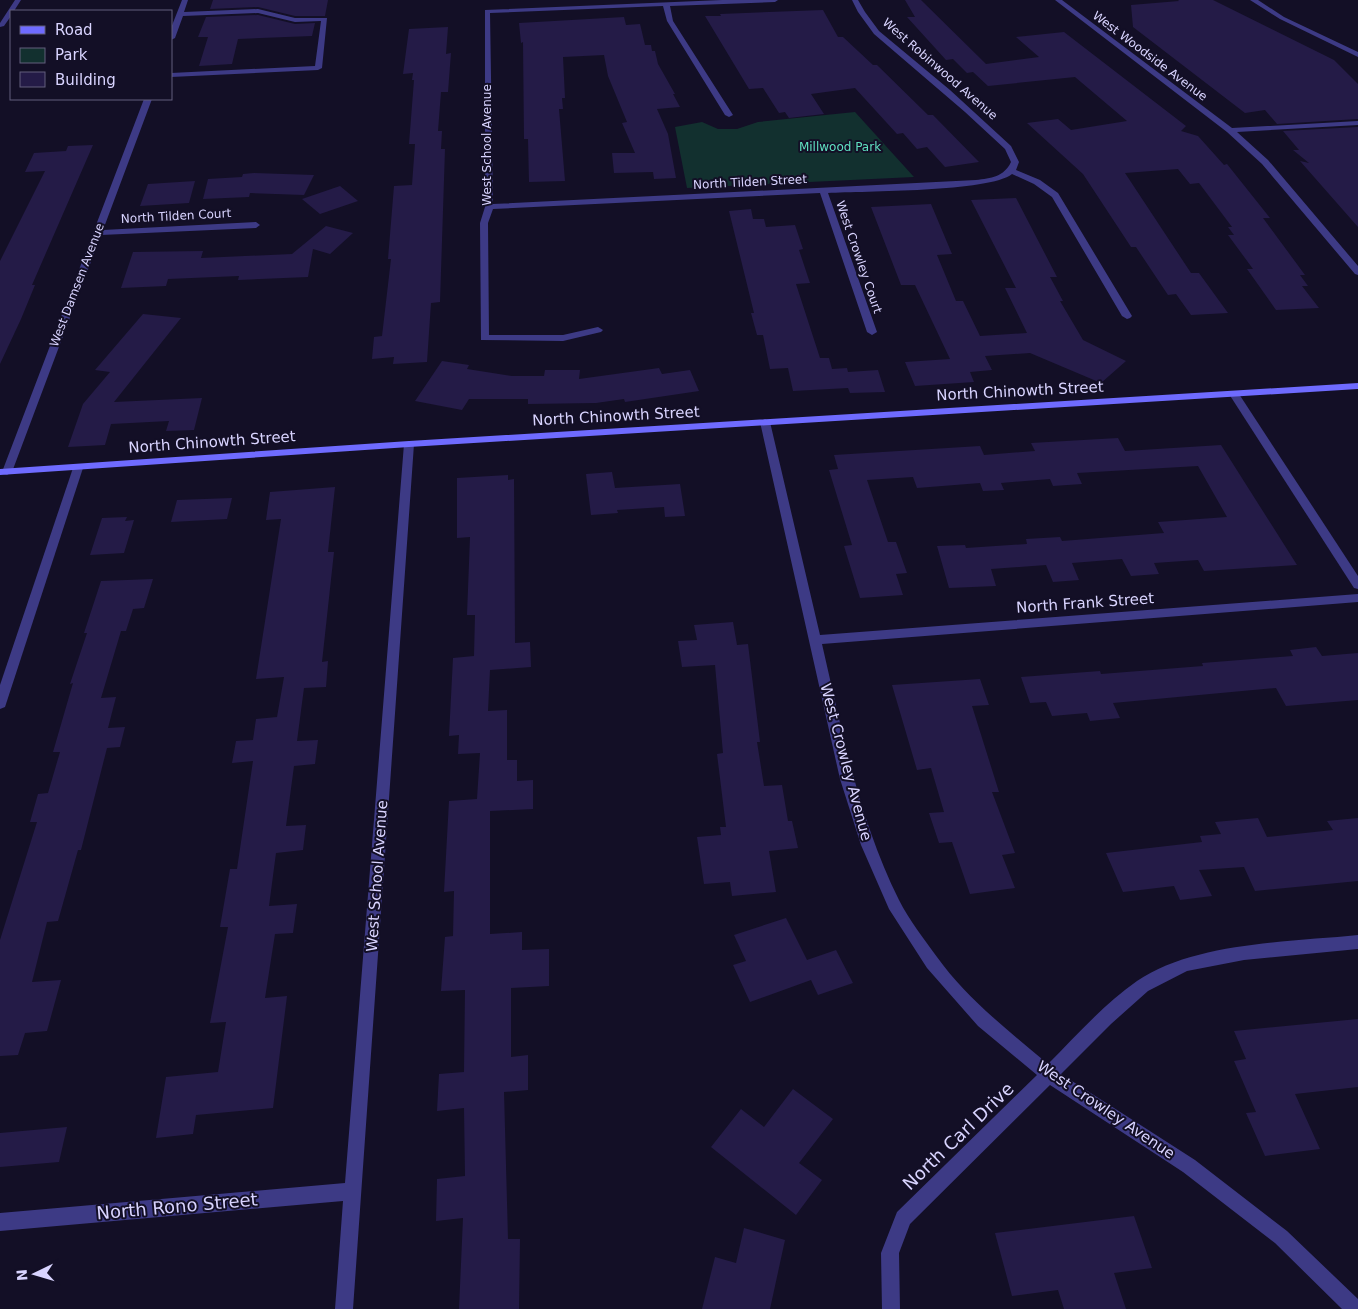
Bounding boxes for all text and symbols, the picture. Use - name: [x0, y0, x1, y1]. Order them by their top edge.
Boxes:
- street label: West Woodside Avenue: [1090, 8, 1210, 104]
- legend: [10, 10, 172, 100]
- street label: West Robinwood Avenue: [880, 15, 1000, 123]
- text: Road: [55, 21, 93, 39]
- text: Park: [55, 46, 88, 64]
- text: Building: [55, 71, 116, 89]
- street label: West School Avenue: [480, 84, 494, 206]
- park label: Millwood Park: [799, 140, 881, 154]
- street label: North Tilden Street: [693, 172, 808, 192]
- street label: West Crowley Court: [833, 199, 885, 315]
- street label: North Tilden Court: [121, 206, 232, 226]
- street label: West Damsen Avenue: [47, 221, 107, 349]
- street label: North Chinowth Street: [936, 378, 1104, 404]
- street label: North Chinowth Street: [532, 403, 700, 429]
- street label: North Chinowth Street: [128, 427, 296, 457]
- street label: North Frank Street: [1015, 589, 1155, 617]
- street label: West Crowley Avenue: [816, 681, 876, 843]
- street label: West School Avenue: [363, 800, 391, 952]
- street label: West Crowley Avenue: [1034, 1057, 1178, 1163]
- street label: North Carl Drive: [898, 1078, 1018, 1194]
- street label: North Rono Street: [96, 1188, 258, 1224]
- north arrow: [10, 1249, 60, 1299]
- text: N: [14, 1269, 31, 1282]

